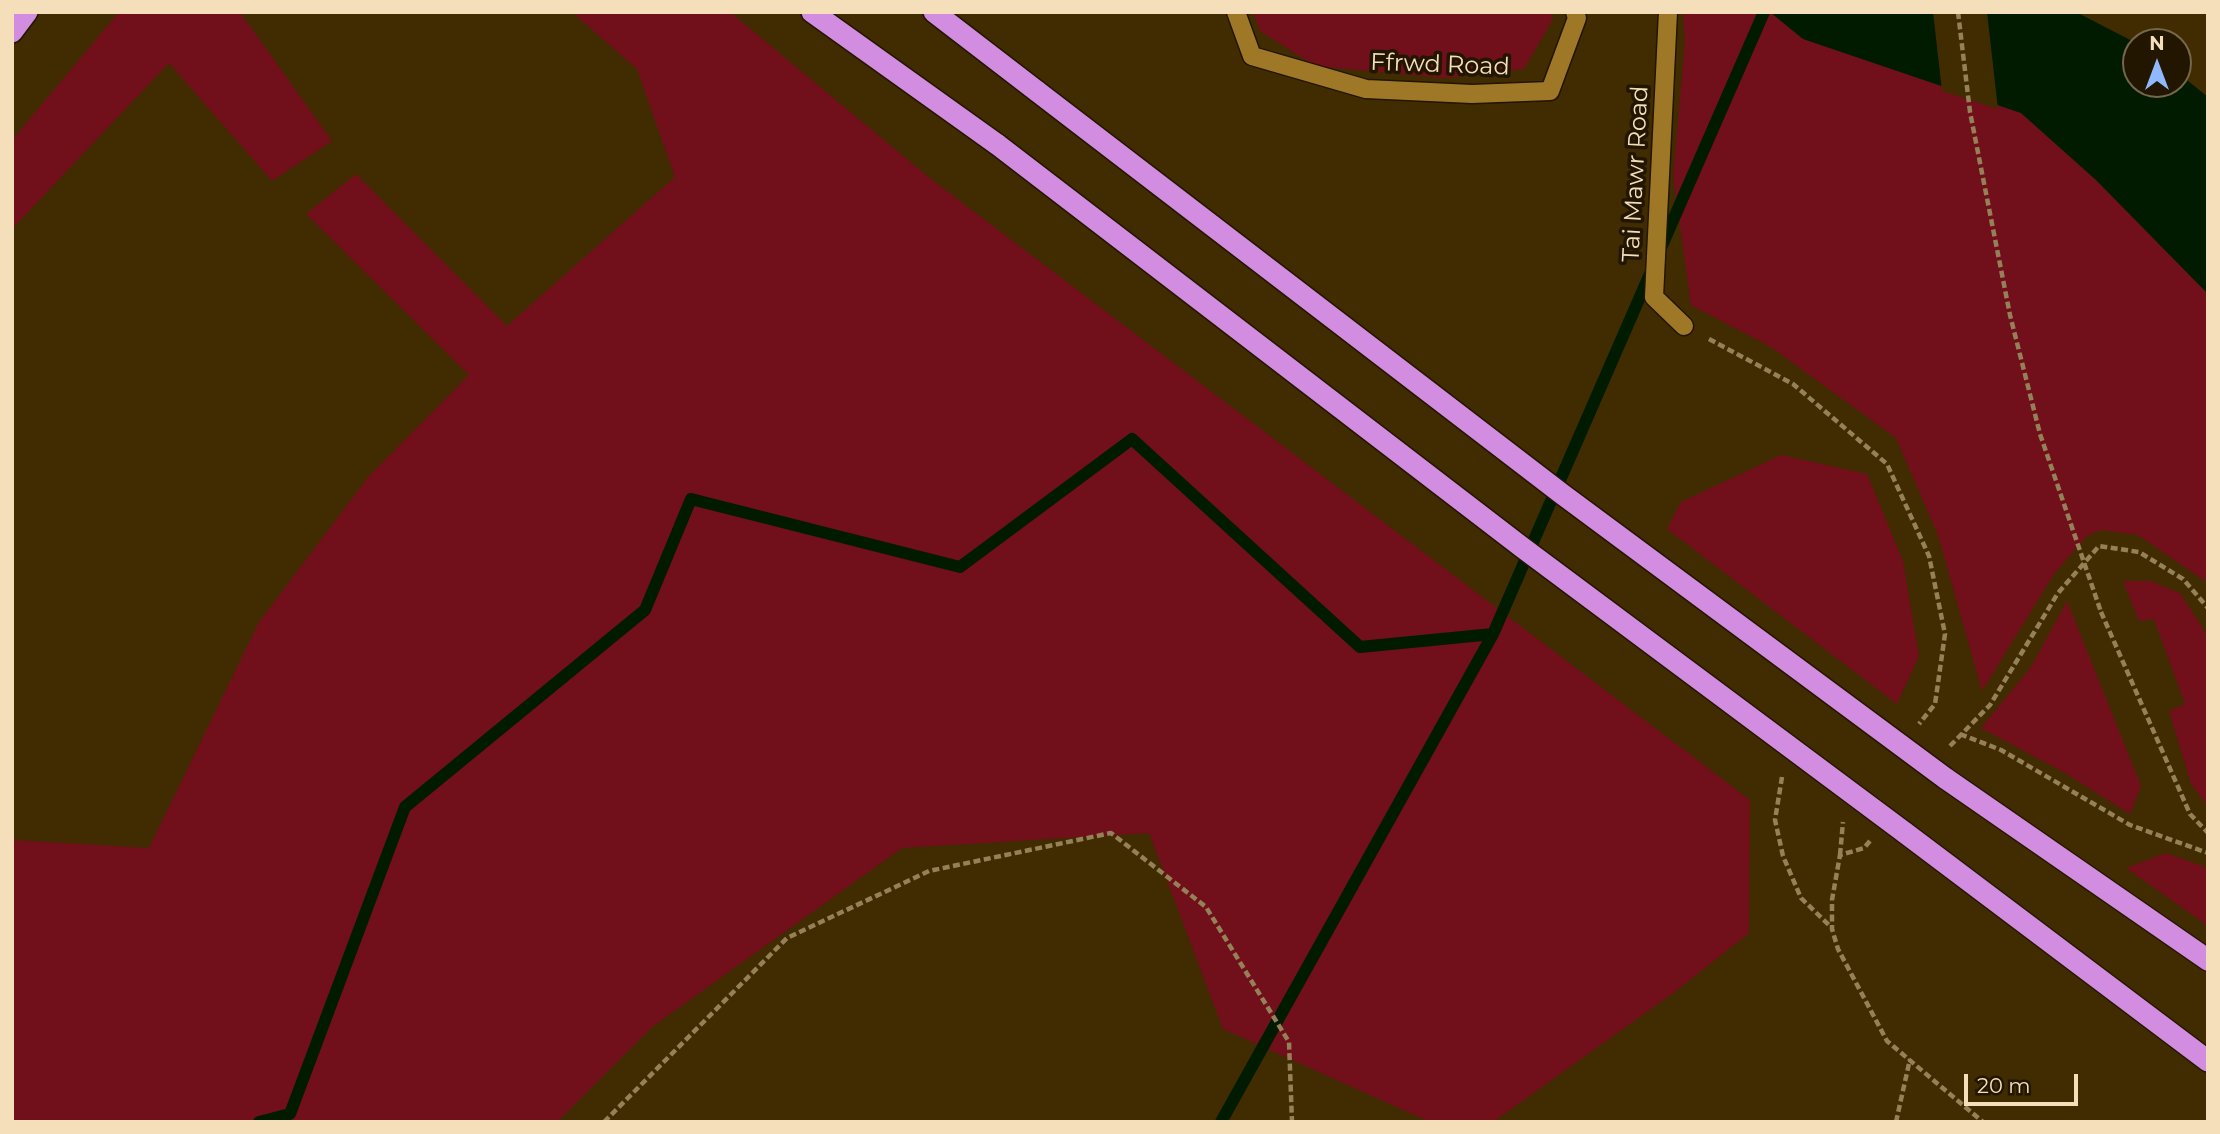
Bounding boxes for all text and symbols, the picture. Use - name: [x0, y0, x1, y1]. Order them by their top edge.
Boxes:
- north arrow: [2122, 28, 2192, 98]
- text: N: [2149, 32, 2165, 55]
- street label: Ffrwd Road: [1370, 48, 1510, 82]
- street label: Tai Mawr Road: [1617, 85, 1655, 263]
- scale bar: [1968, 1060, 2082, 1104]
- text: 20 m: [1977, 1073, 2031, 1098]

